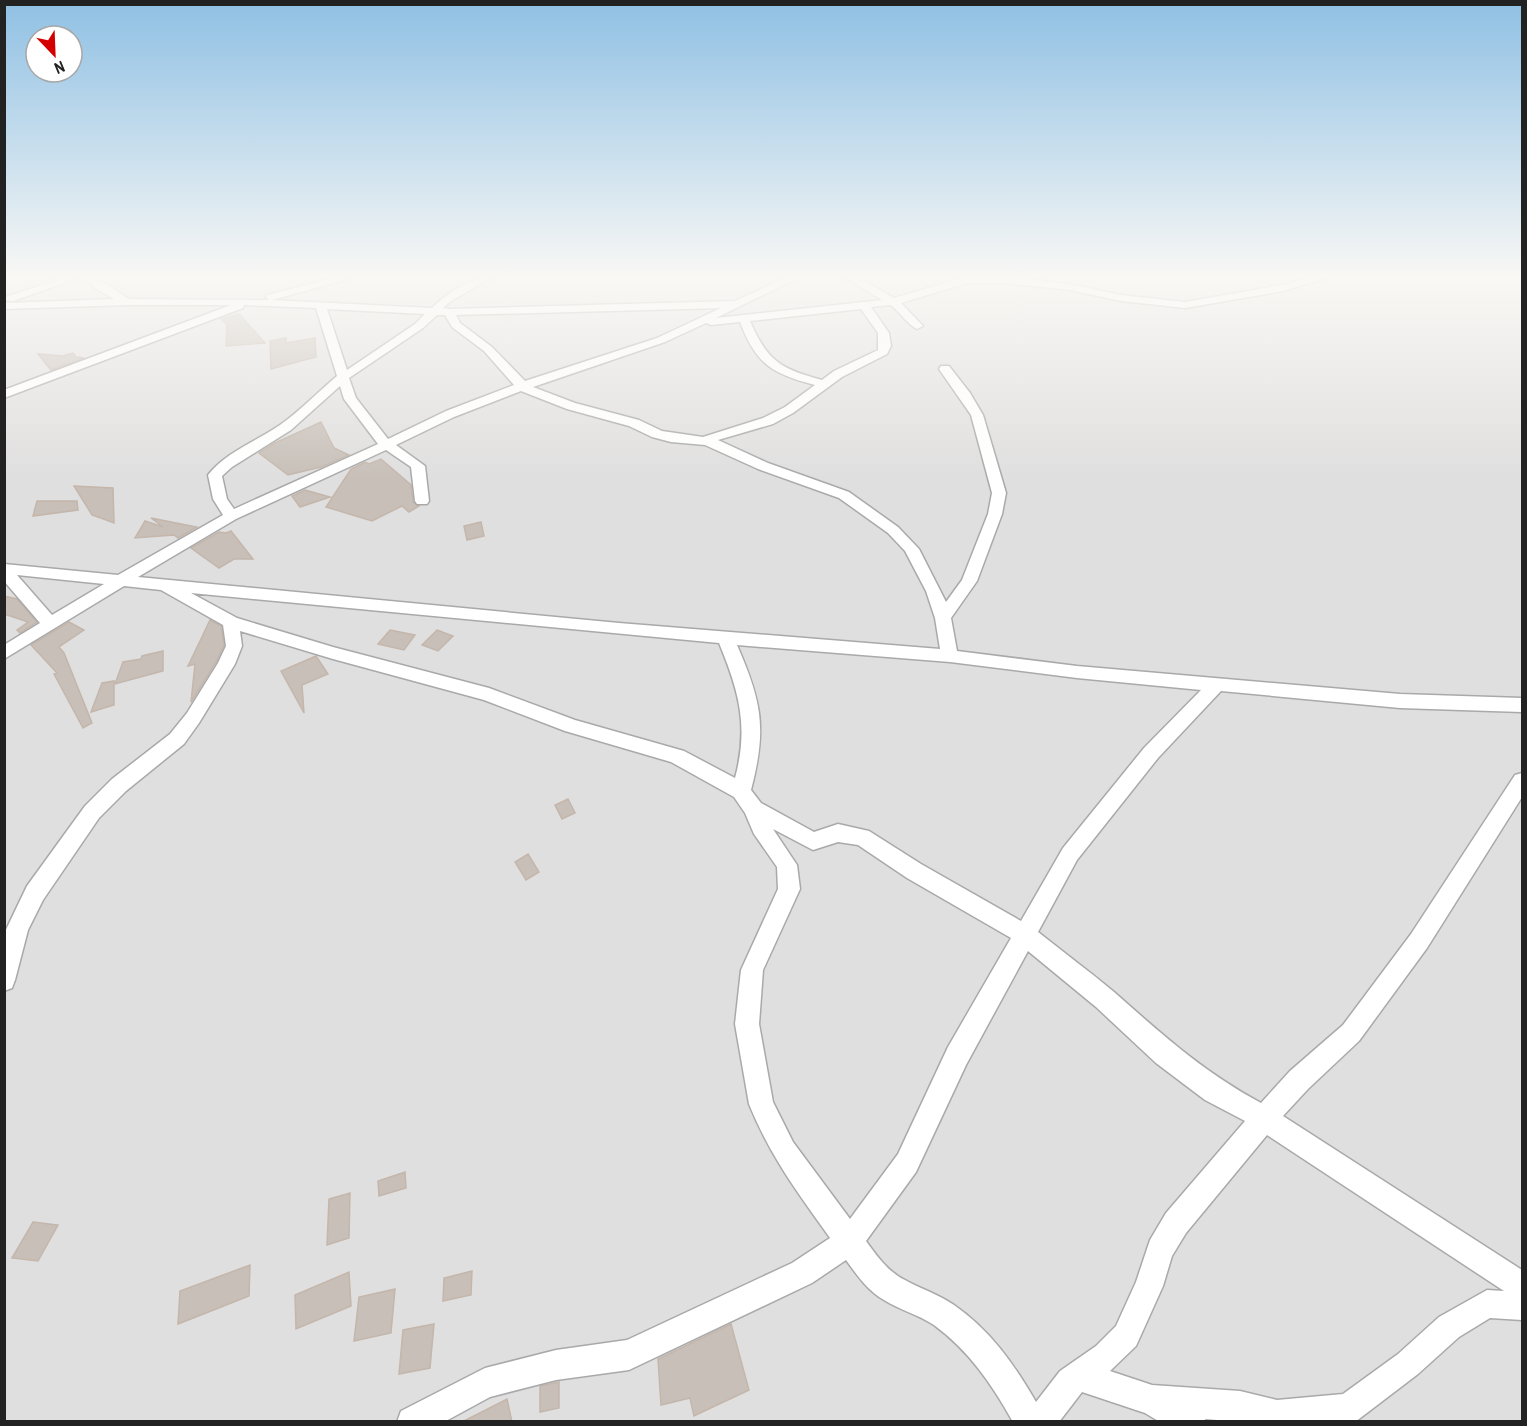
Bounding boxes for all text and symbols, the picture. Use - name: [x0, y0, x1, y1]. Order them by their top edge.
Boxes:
- north arrow: [24, 24, 84, 84]
- text: N: [51, 56, 69, 80]

